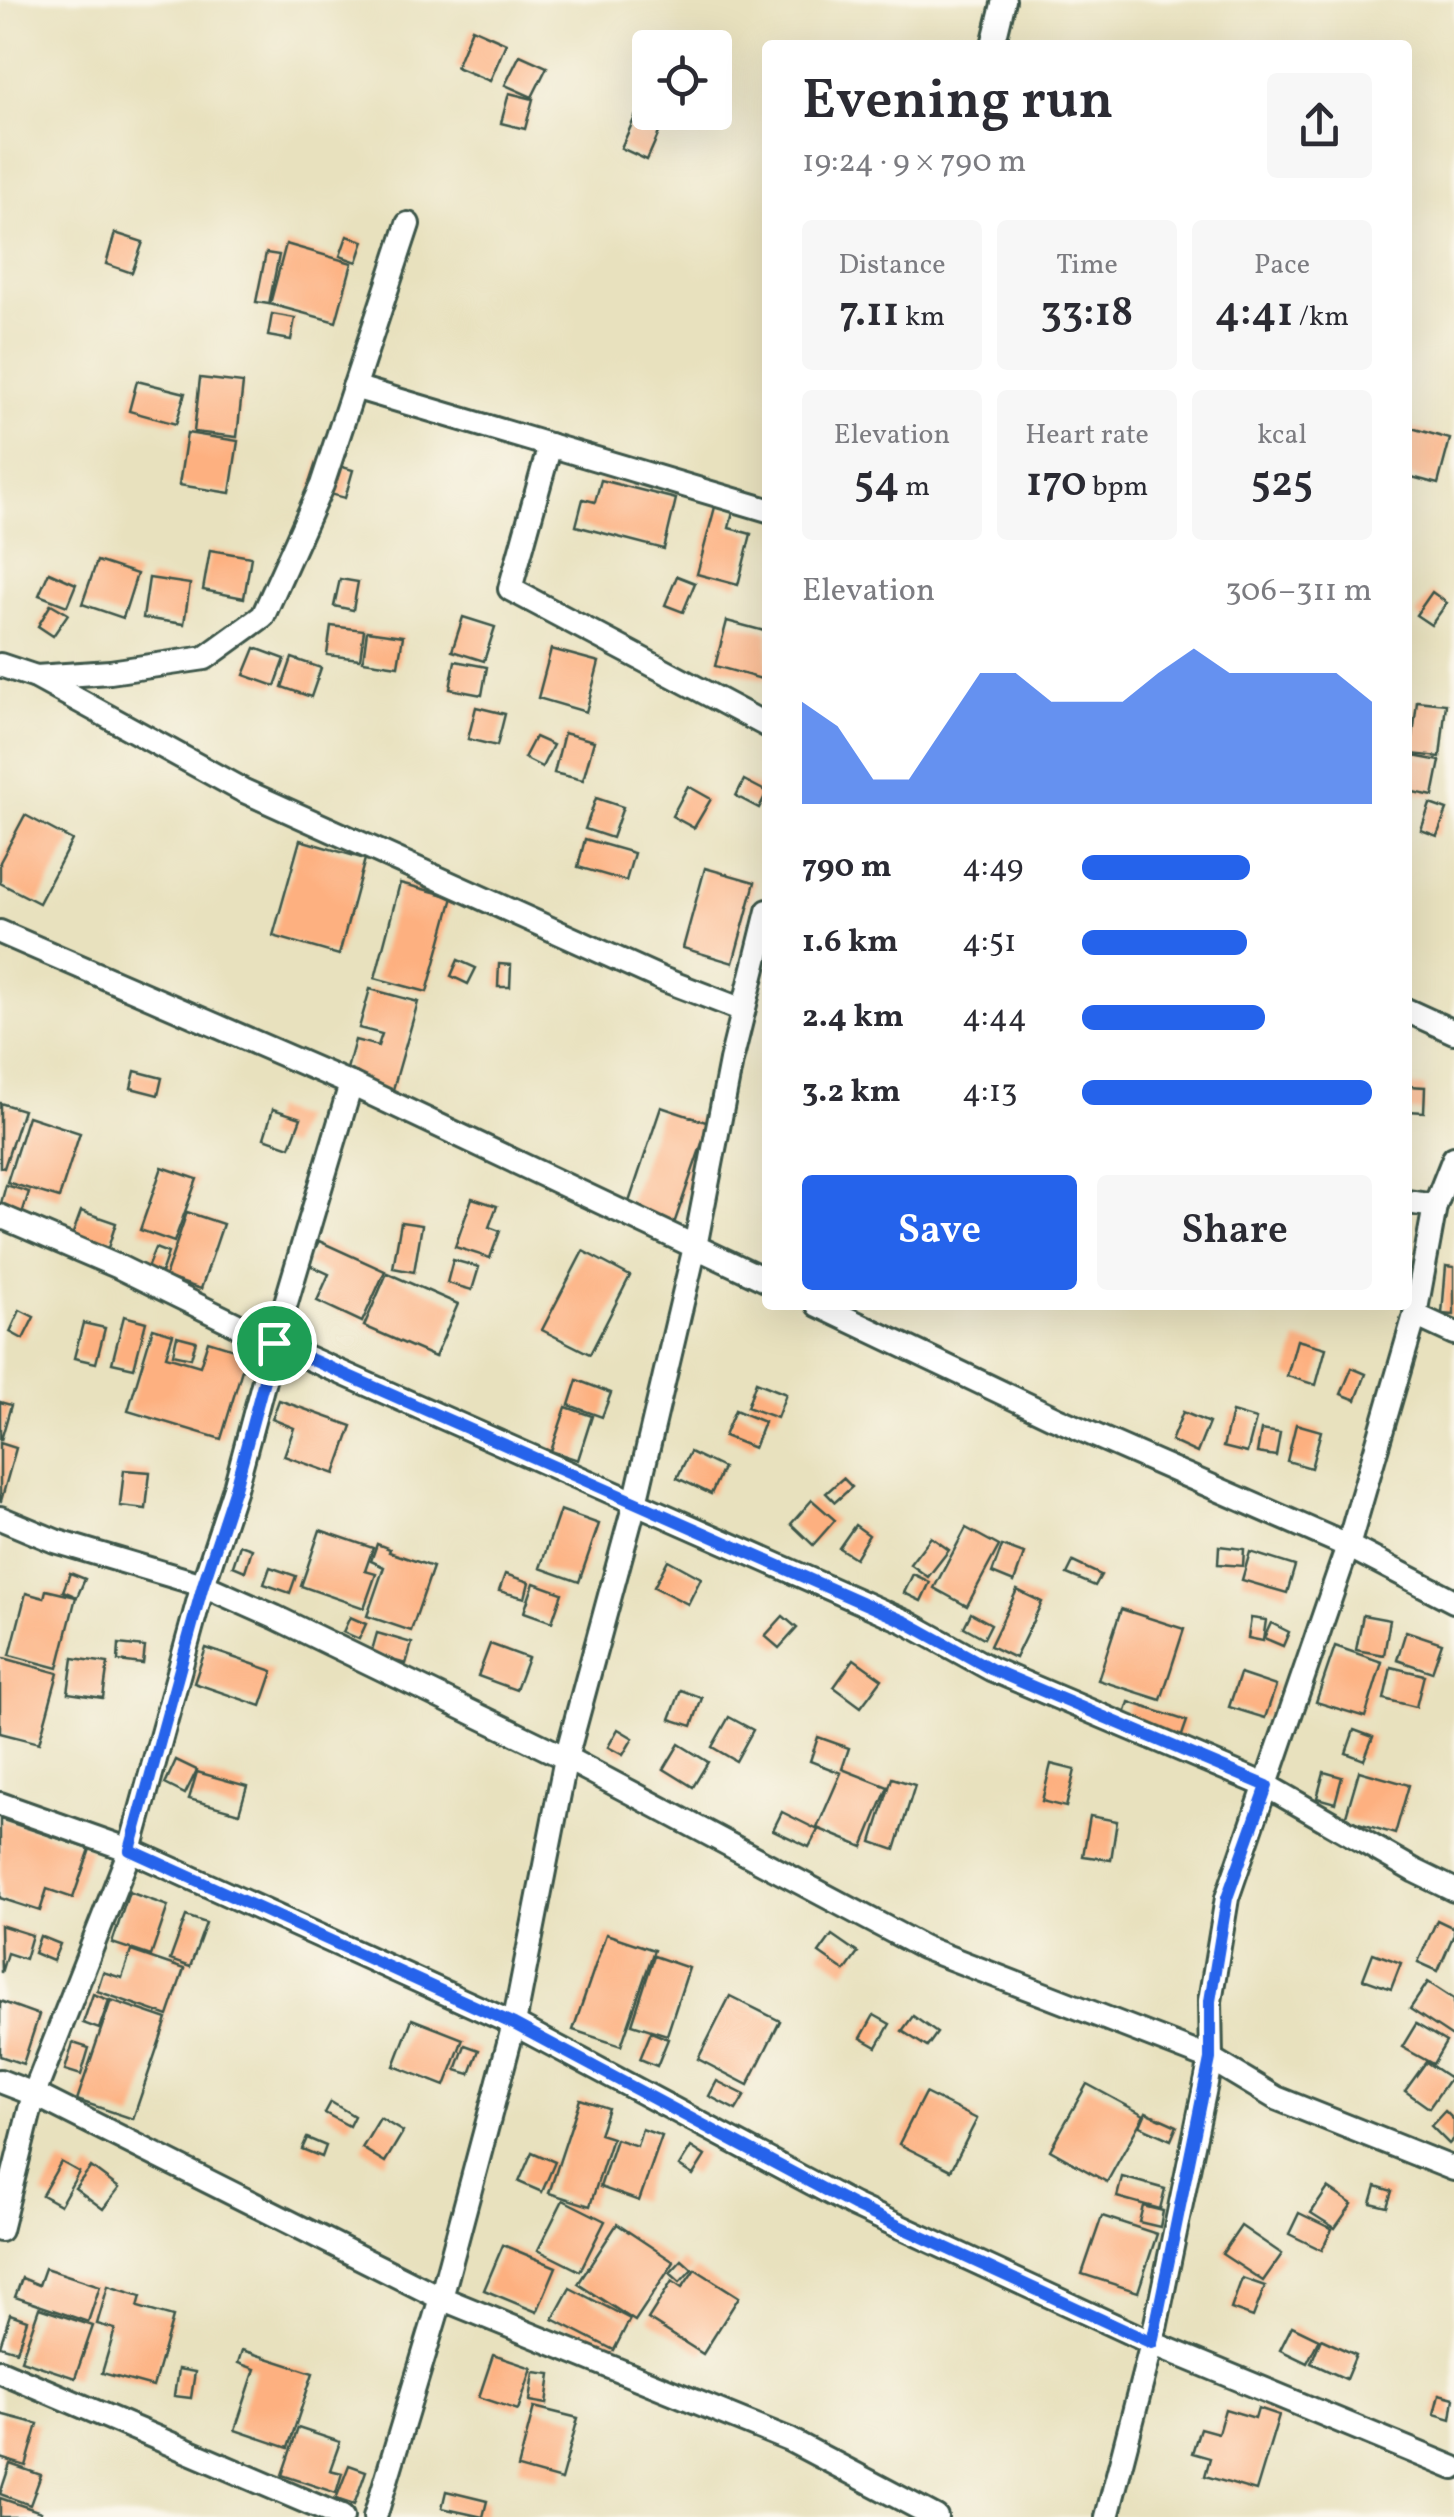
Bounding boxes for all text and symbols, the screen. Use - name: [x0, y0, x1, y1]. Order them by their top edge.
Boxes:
- map controls: [632, 30, 732, 130]
- button: locate: [632, 30, 732, 130]
- text: Evening run: [802, 65, 1114, 141]
- button: share: [1267, 73, 1372, 178]
- text: 19:24 · 9 × 790 m: [802, 141, 1026, 185]
- text: Distance: [838, 246, 946, 285]
- text: Time: [1056, 246, 1118, 285]
- text: Pace: [1254, 246, 1310, 285]
- text: 7.11: [839, 285, 899, 344]
- text: 33:18: [1041, 285, 1133, 344]
- text: 4:41: [1215, 285, 1293, 344]
- text: km: [899, 298, 945, 337]
- text: /km: [1293, 298, 1349, 337]
- text: Elevation: [834, 416, 950, 455]
- text: Heart rate: [1025, 416, 1149, 455]
- text: kcal: [1257, 416, 1307, 455]
- text: 54: [854, 455, 900, 514]
- text: 170: [1026, 455, 1087, 514]
- text: 525: [1251, 455, 1313, 514]
- text: m: [900, 468, 930, 507]
- text: bpm: [1087, 468, 1148, 507]
- text: Elevation: [802, 570, 935, 614]
- text: 306–311 m: [1225, 570, 1372, 614]
- text: 790 m: [802, 846, 892, 890]
- text: 4:49: [962, 846, 1023, 890]
- text: 1.6 km: [802, 921, 898, 965]
- text: 4:51: [962, 921, 1016, 965]
- text: 2.4 km: [802, 996, 904, 1040]
- text: 4:44: [962, 996, 1027, 1040]
- text: 3.2 km: [802, 1071, 901, 1115]
- text: 4:13: [962, 1071, 1018, 1115]
- button: Save: [802, 1175, 1077, 1290]
- button: Share: [1097, 1175, 1372, 1290]
- pin: [232, 1301, 317, 1386]
- icon: arrive: [247, 1316, 302, 1371]

